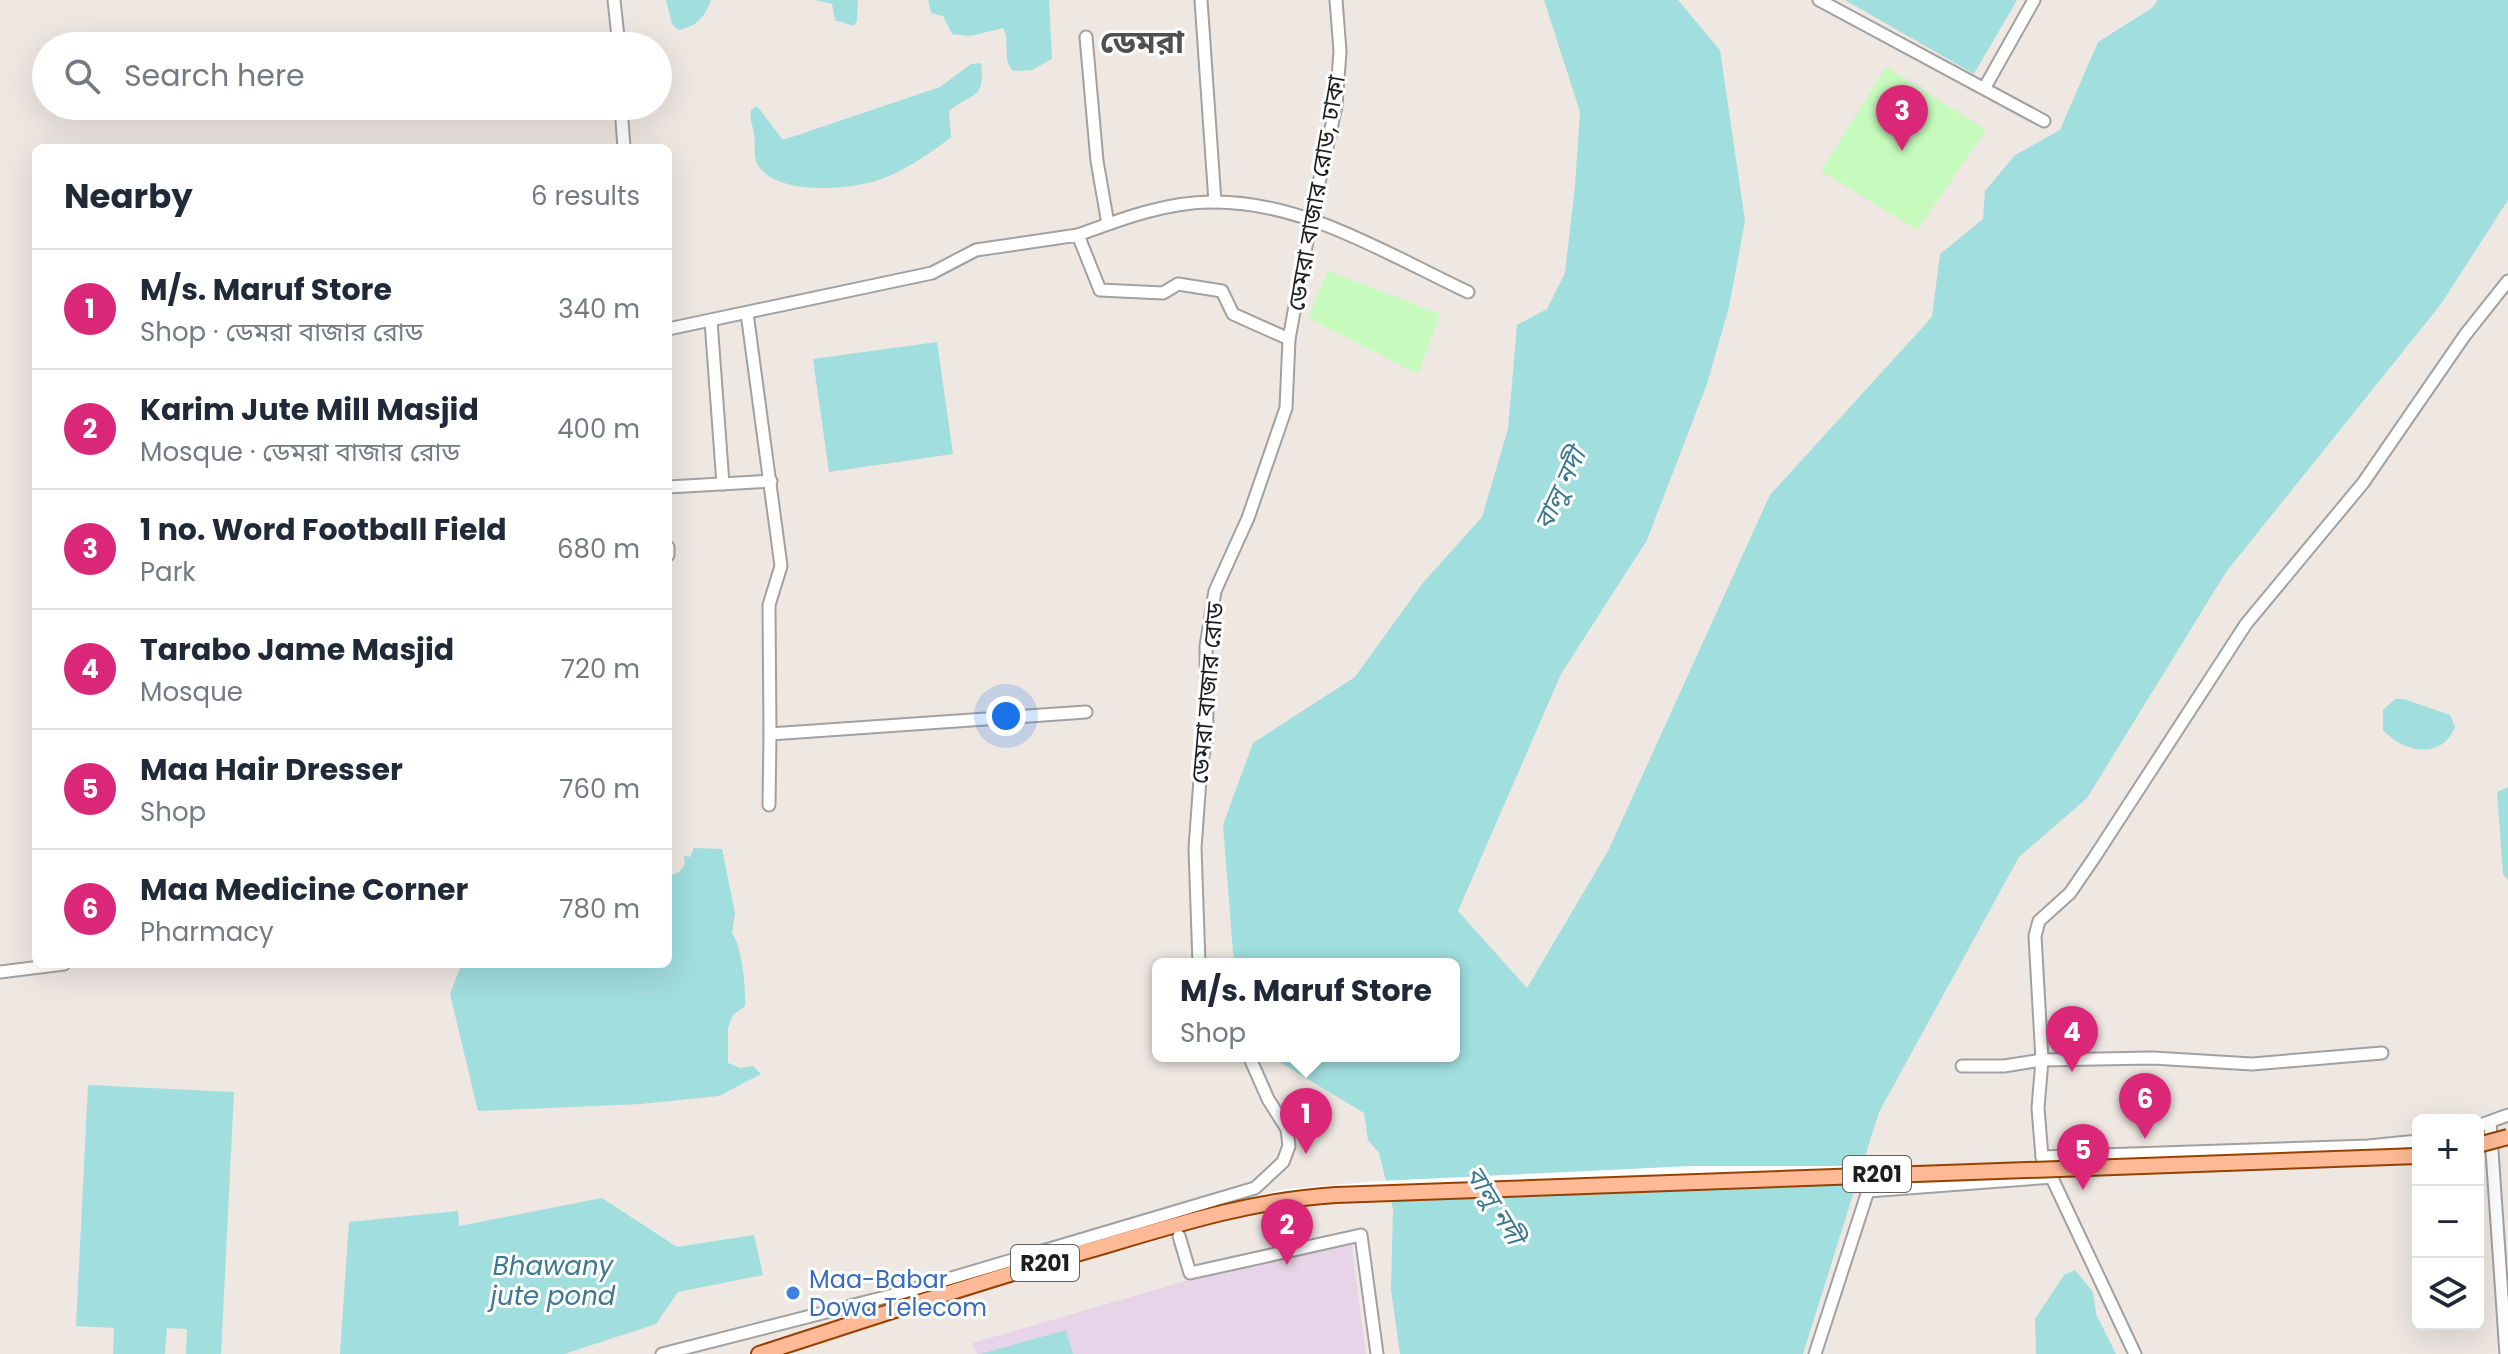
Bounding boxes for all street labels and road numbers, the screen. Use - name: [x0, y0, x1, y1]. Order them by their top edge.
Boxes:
- street label: ডেমরা বাজার রোড, ঢাকা: [1279, 72, 1353, 313]
- street label: ডেমরা বাজার রোড: [1183, 600, 1231, 785]
- road number: R201: [1843, 1156, 1911, 1192]
- road number: R201: [1011, 1245, 1079, 1281]

